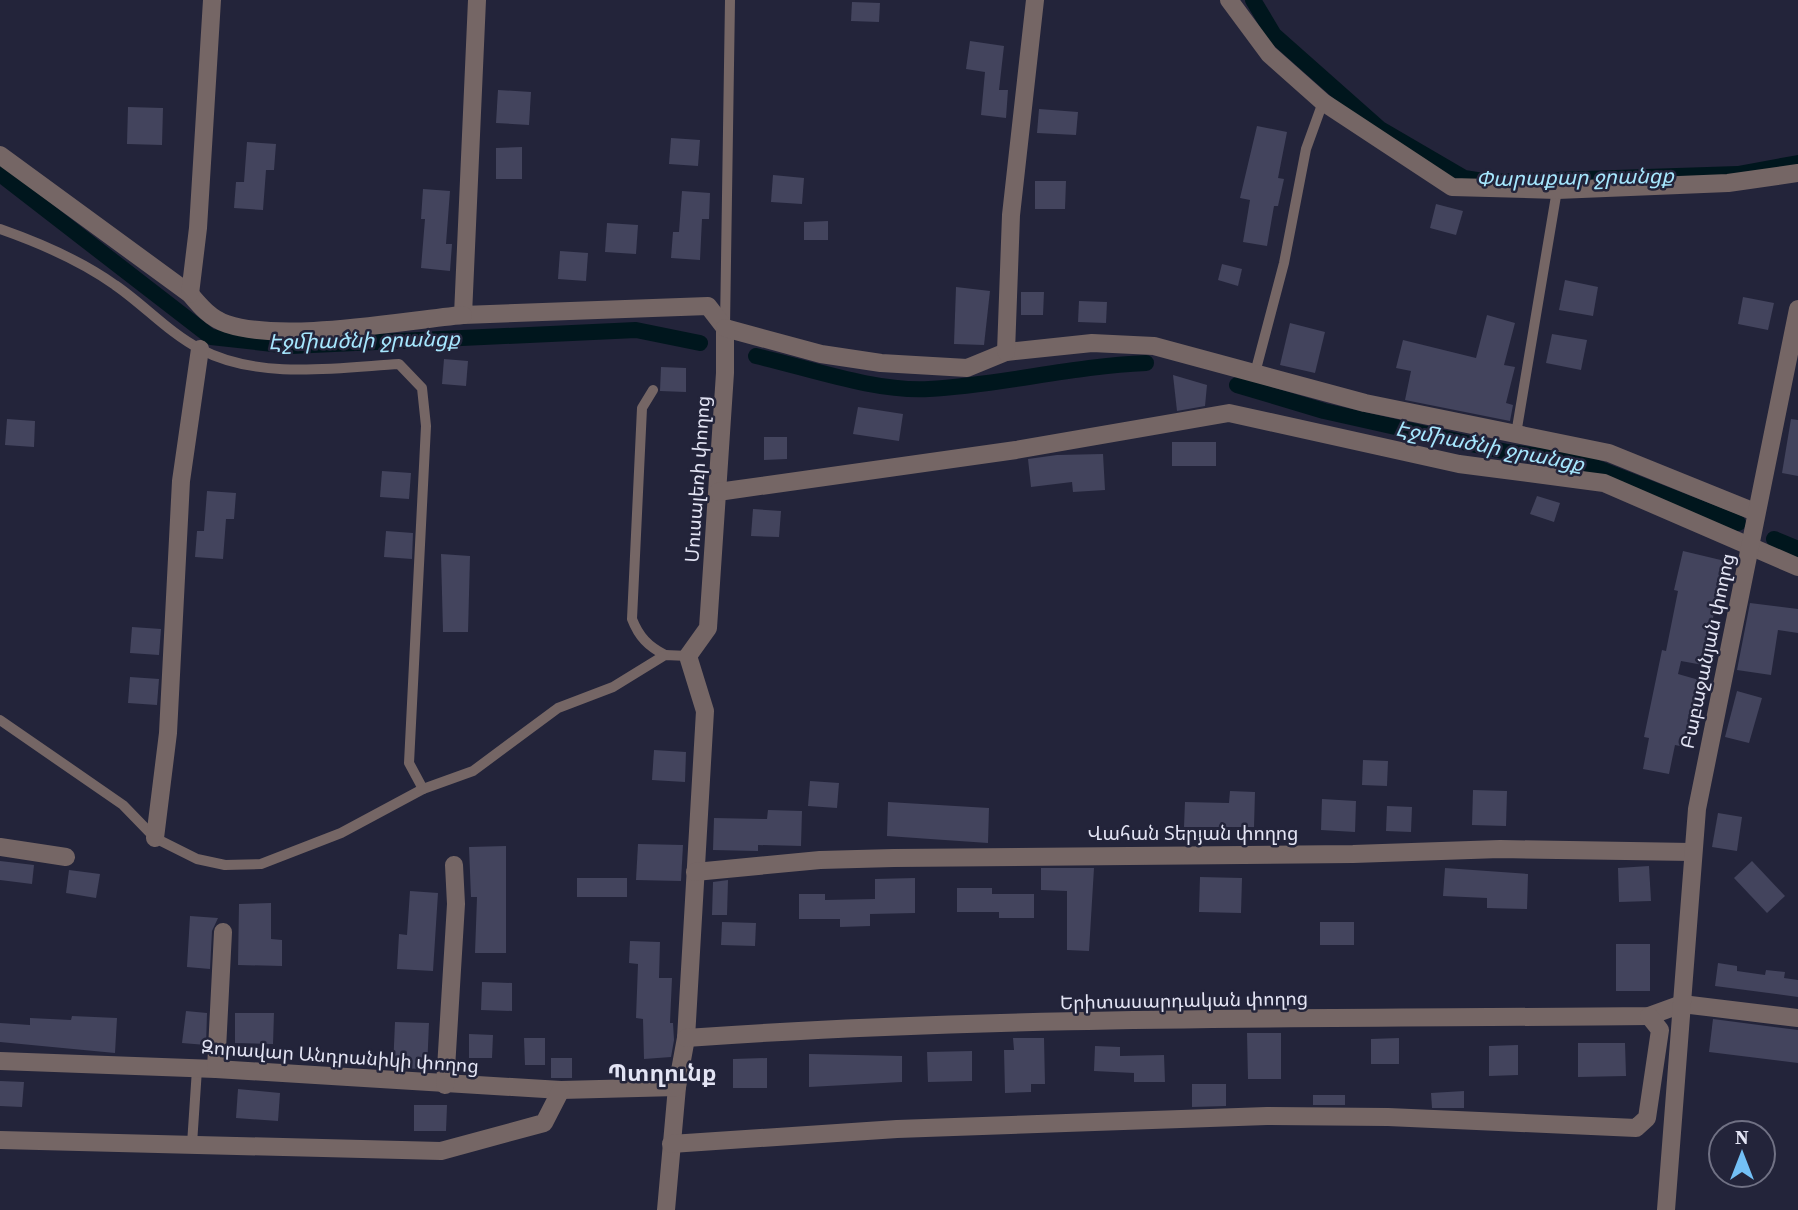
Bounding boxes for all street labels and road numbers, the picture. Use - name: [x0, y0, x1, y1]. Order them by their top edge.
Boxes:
- street label: Մուսալեռի փողոց: [678, 395, 716, 563]
- street label: Բաբաջանյան փողոց: [1674, 551, 1740, 751]
- street label: Վահան Տերյան փողոց: [1088, 820, 1298, 846]
- street label: Երիտասարդական փողոց: [1060, 985, 1308, 1015]
- street label: Զորավար Անդրանիկի փողոց: [200, 1033, 480, 1079]

